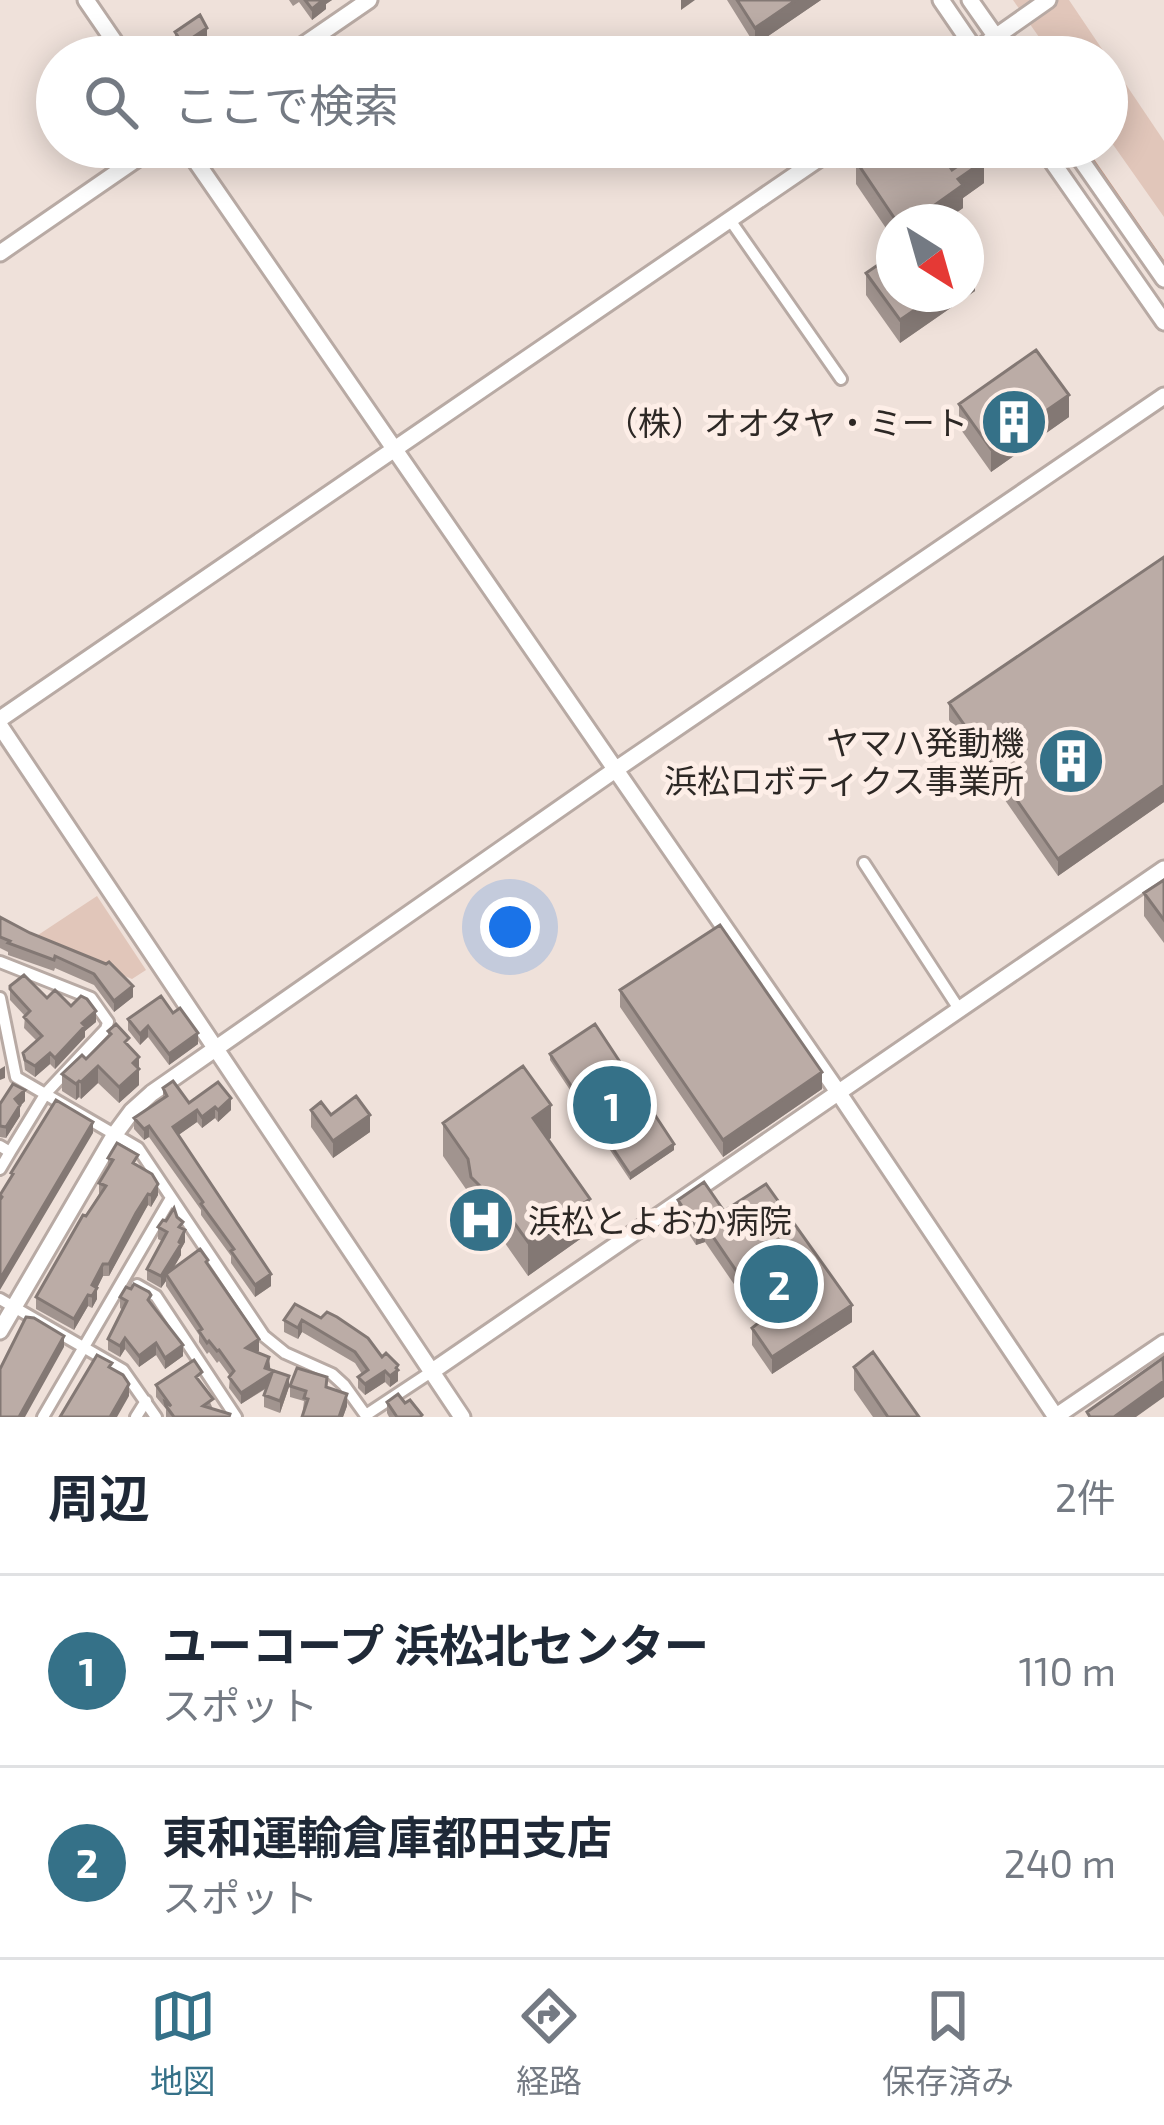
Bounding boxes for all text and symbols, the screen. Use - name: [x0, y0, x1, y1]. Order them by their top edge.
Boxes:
- search box: [36, 36, 1128, 168]
- icon: search: [78, 69, 144, 135]
- text: ここで検索: [174, 77, 399, 131]
- north arrow: [876, 204, 984, 312]
- building icon: （株）オオタヤ・ミート: [979, 387, 1049, 457]
- place label: （株）オオタヤ・ミート: [605, 402, 968, 442]
- place label: ヤマハ発動機 浜松ロボティクス事業所: [664, 722, 1024, 800]
- building icon: ヤマハ発動機 浜松ロボティクス事業所: [1036, 726, 1106, 796]
- your location: [480, 897, 540, 957]
- pin: 1: [573, 1060, 651, 1150]
- hospital icon: 浜松とよおか病院: [446, 1185, 516, 1255]
- place label: 浜松とよおか病院: [528, 1200, 792, 1240]
- pin: 2: [740, 1239, 818, 1329]
- text: 周辺: [48, 1466, 150, 1527]
- text: 2件: [1055, 1473, 1116, 1520]
- text: ユーコープ 浜松北センター: [162, 1617, 709, 1671]
- text: 1: [79, 1647, 95, 1694]
- text: 110 m: [1019, 1647, 1116, 1694]
- text: スポット: [162, 1681, 318, 1728]
- text: 東和運輸倉庫都田支店: [162, 1809, 612, 1863]
- text: 2: [76, 1839, 98, 1886]
- text: 240 m: [1004, 1839, 1116, 1886]
- text: スポット: [162, 1873, 318, 1920]
- tab: 地図: [150, 1983, 216, 2103]
- tab: 経路: [516, 1983, 582, 2103]
- tab: 保存済み: [882, 1983, 1014, 2103]

